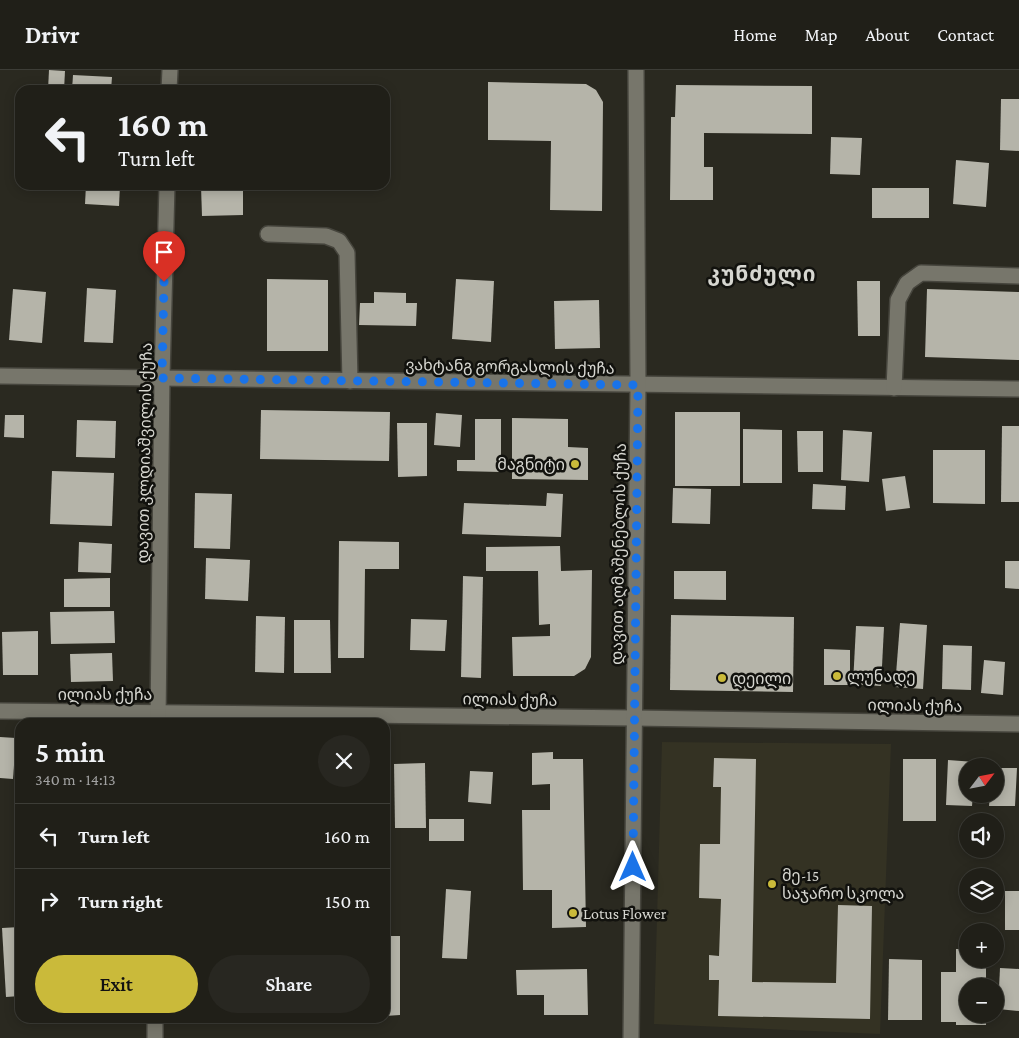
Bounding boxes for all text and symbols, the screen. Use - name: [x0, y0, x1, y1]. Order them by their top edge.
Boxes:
- text: Drivr: [25, 21, 80, 48]
- text: Home: [734, 25, 777, 45]
- text: Map: [805, 25, 837, 45]
- text: About: [865, 25, 909, 45]
- text: Contact: [937, 25, 994, 45]
- icon: left: [35, 105, 100, 170]
- text: 160 m: [118, 105, 208, 144]
- text: Turn left: [118, 146, 195, 171]
- pin: [143, 231, 185, 282]
- icon: arrive: [150, 238, 178, 266]
- district label: კუნძული: [708, 262, 816, 287]
- street label: დავით კლდიაშვილის ქუჩა: [134, 342, 157, 564]
- street label: ვახტანგ გორგასლის ქუჩა: [405, 356, 615, 379]
- street label: დავით აღმაშენებლის ქუჩა: [608, 443, 631, 665]
- place label: მაგნიტი: [497, 456, 565, 474]
- marker: მაგნიტი: [569, 458, 581, 470]
- place label: ლუნადე: [847, 668, 916, 687]
- place label: დეილი: [732, 670, 791, 689]
- marker: ლუნადე: [831, 670, 843, 682]
- marker: დეილი: [716, 672, 728, 684]
- street label: ილიას ქუჩა: [58, 686, 152, 705]
- street label: ილიას ქუჩა: [462, 690, 557, 711]
- street label: ილიას ქუჩა: [867, 696, 962, 717]
- text: 5 min: [35, 735, 105, 768]
- button: close: [318, 735, 370, 787]
- north arrow: [959, 758, 1004, 802]
- map controls: [959, 758, 1004, 1023]
- text: 340 m · 14:13: [35, 771, 116, 788]
- button: sound: [959, 813, 1004, 858]
- icon: left: [35, 822, 63, 850]
- text: Turn left: [78, 826, 150, 847]
- text: 160 m: [324, 826, 370, 847]
- position arrow: [606, 840, 658, 892]
- place label: მე-15 საჯარო სკოლა: [782, 867, 904, 904]
- button: layers: [959, 868, 1004, 913]
- marker: მე-15 საჯარო სკოლა: [766, 878, 778, 890]
- icon: right: [35, 887, 63, 915]
- text: Turn right: [78, 891, 163, 912]
- text: 150 m: [325, 891, 370, 912]
- place label: Lotus Flower: [583, 905, 667, 922]
- marker: Lotus Flower: [567, 907, 579, 919]
- button: +: [959, 923, 1004, 968]
- button: Exit: [35, 955, 198, 1013]
- button: Share: [208, 955, 370, 1013]
- button: −: [959, 978, 1004, 1023]

